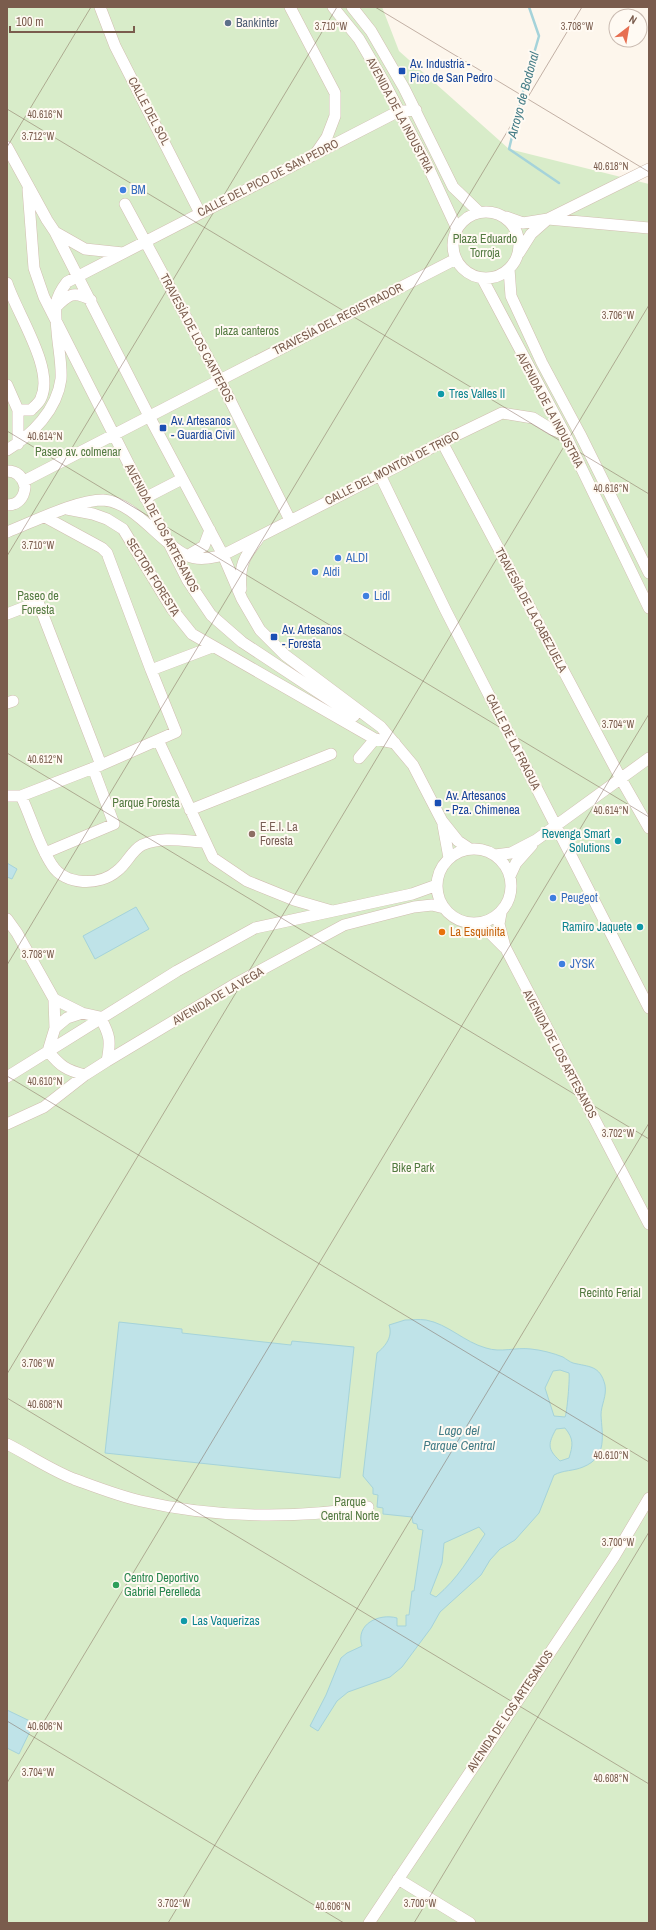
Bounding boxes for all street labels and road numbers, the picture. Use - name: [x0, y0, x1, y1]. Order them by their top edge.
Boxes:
- street label: AVENIDA DE LA INDUSTRIA: [362, 54, 437, 176]
- street label: CALLE DEL SOL: [124, 74, 174, 148]
- street label: CALLE DEL PICO DE SAN PEDRO: [195, 135, 342, 221]
- street label: TRAVESÍA DE LOS CANTEROS: [156, 271, 238, 406]
- street label: TRAVESÍA DEL REGISTRADOR: [270, 279, 406, 359]
- street label: AVENIDA DE LA INDUSTRIA: [512, 349, 587, 471]
- street label: CALLE DEL MONTÓN DE TRIGO: [322, 427, 462, 509]
- street label: AVENIDA DE LOS ARTESANOS: [121, 460, 203, 595]
- street label: SECTOR FORESTA: [123, 535, 184, 619]
- street label: TRAVESÍA DE LA CABEZUELA: [491, 545, 571, 676]
- street label: CALLE DE LA FRAGUA: [482, 691, 544, 793]
- street label: AVENIDA DE LA VEGA: [169, 963, 267, 1029]
- street label: AVENIDA DE LOS ARTESANOS: [519, 986, 601, 1121]
- street label: AVENIDA DE LOS ARTESANOS: [463, 1647, 557, 1776]

